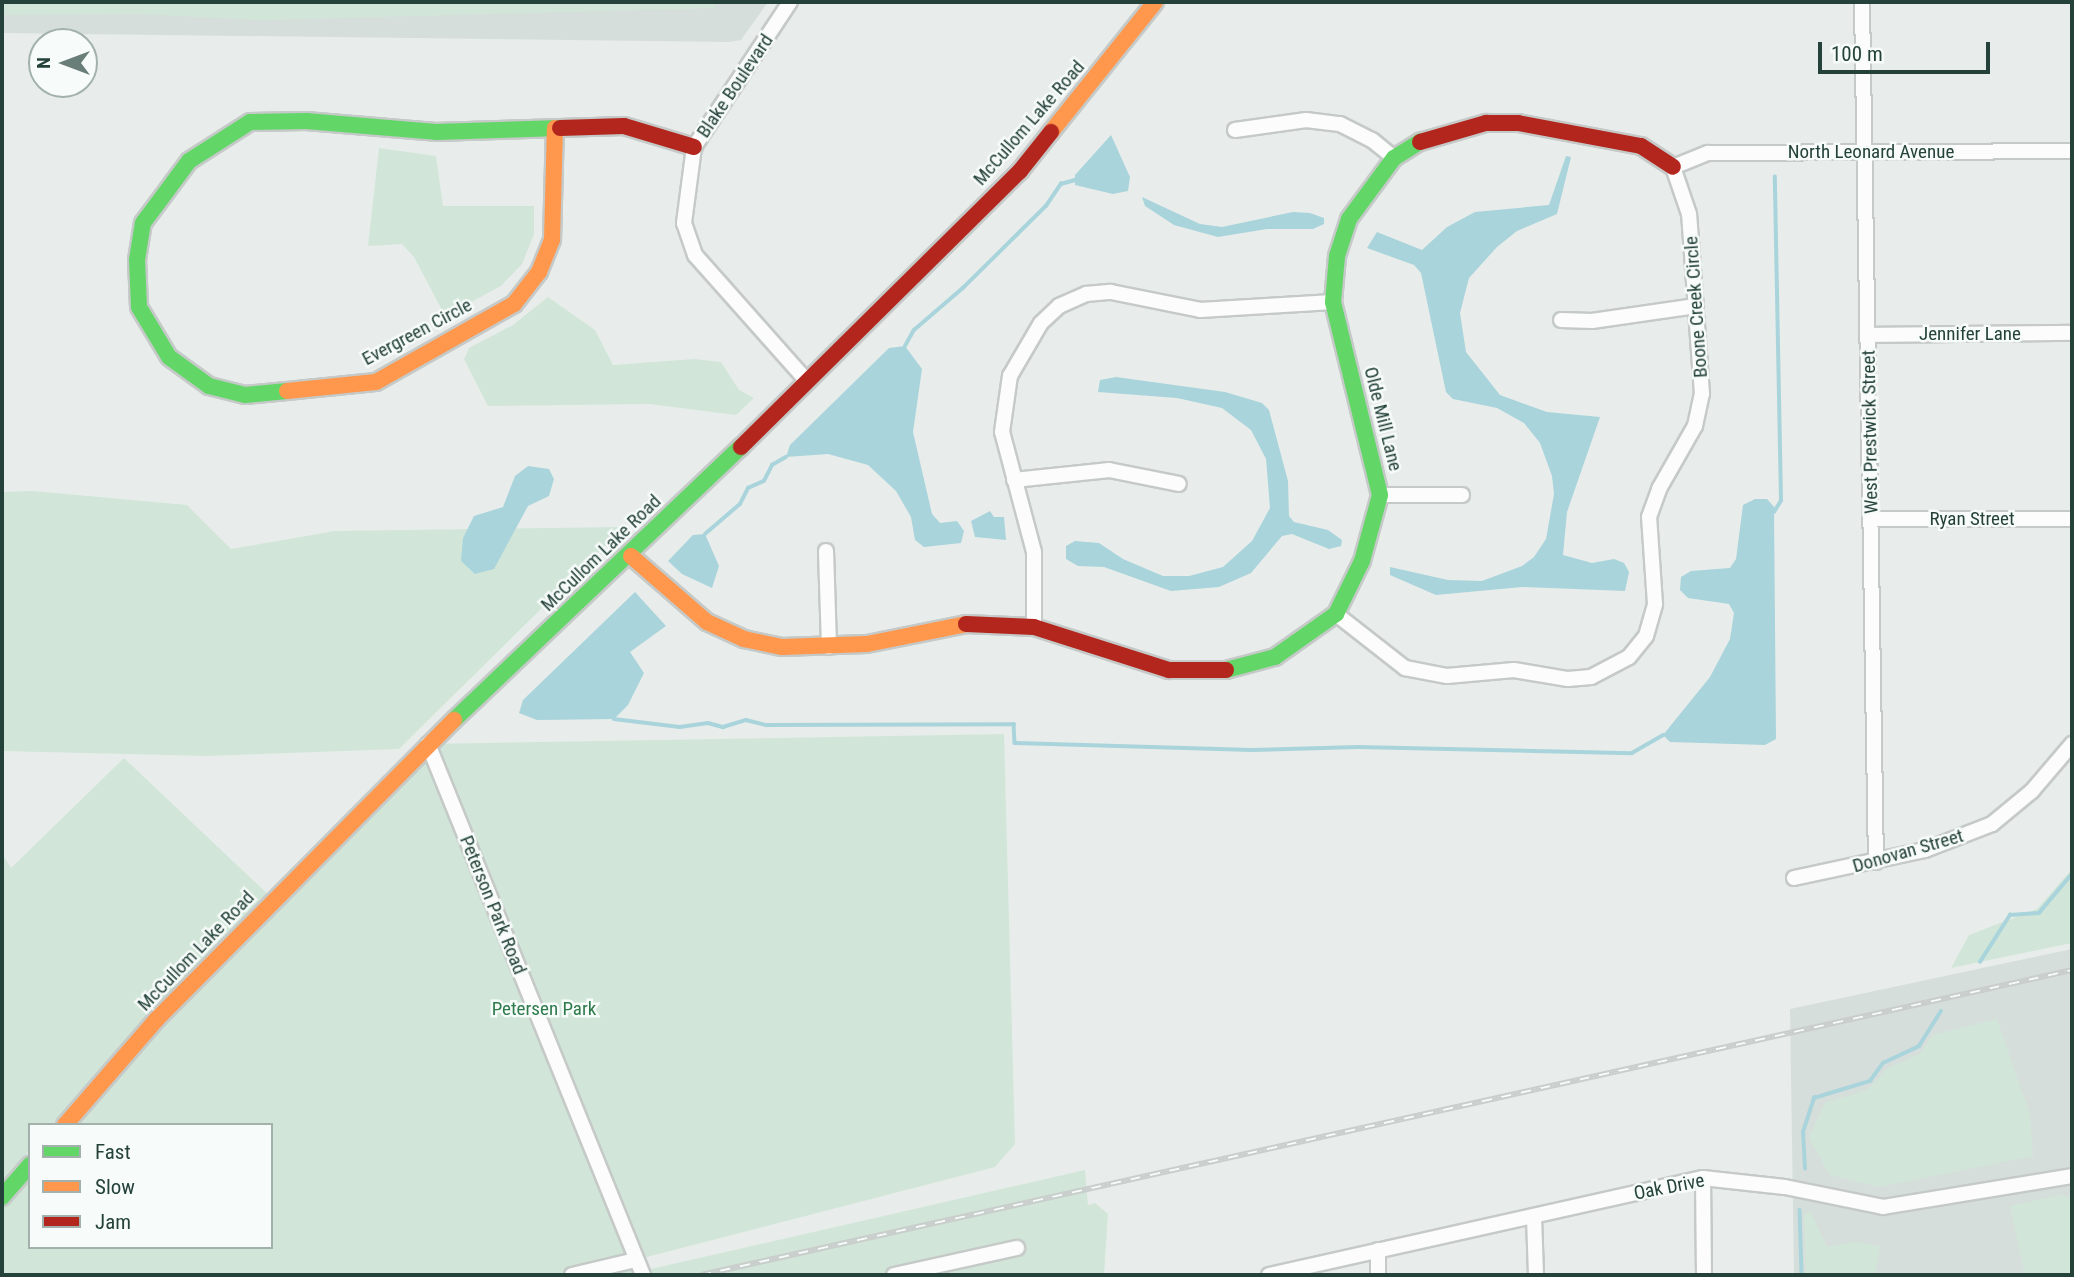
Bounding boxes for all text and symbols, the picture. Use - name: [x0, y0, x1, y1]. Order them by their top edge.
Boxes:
- north arrow: [28, 28, 98, 98]
- scale bar: [1822, 28, 1994, 72]
- street label: Blake Boulevard: [692, 30, 778, 142]
- text: 100 m: [1831, 42, 1883, 66]
- street label: McCullom Lake Road: [969, 56, 1089, 190]
- text: N: [32, 57, 55, 69]
- street label: North Leonard Avenue: [1788, 141, 1954, 163]
- street label: Boone Creek Circle: [1680, 235, 1712, 379]
- street label: Evergreen Circle: [358, 294, 476, 370]
- street label: Jennifer Lane: [1919, 323, 2021, 345]
- street label: West Prestwick Street: [1857, 350, 1883, 514]
- street label: Olde Mill Lane: [1359, 365, 1407, 473]
- street label: McCullom Lake Road: [536, 490, 666, 616]
- street label: Ryan Street: [1929, 508, 2015, 530]
- street label: Donovan Street: [1850, 824, 1966, 878]
- street label: Peterson Park Road: [455, 832, 531, 978]
- street label: McCullom Lake Road: [133, 886, 259, 1016]
- park label: Petersen Park: [492, 998, 596, 1020]
- legend: [28, 1123, 273, 1249]
- text: Fast: [95, 1140, 131, 1164]
- street label: Oak Drive: [1632, 1169, 1706, 1205]
- text: Slow: [95, 1175, 135, 1199]
- text: Jam: [95, 1210, 131, 1234]

